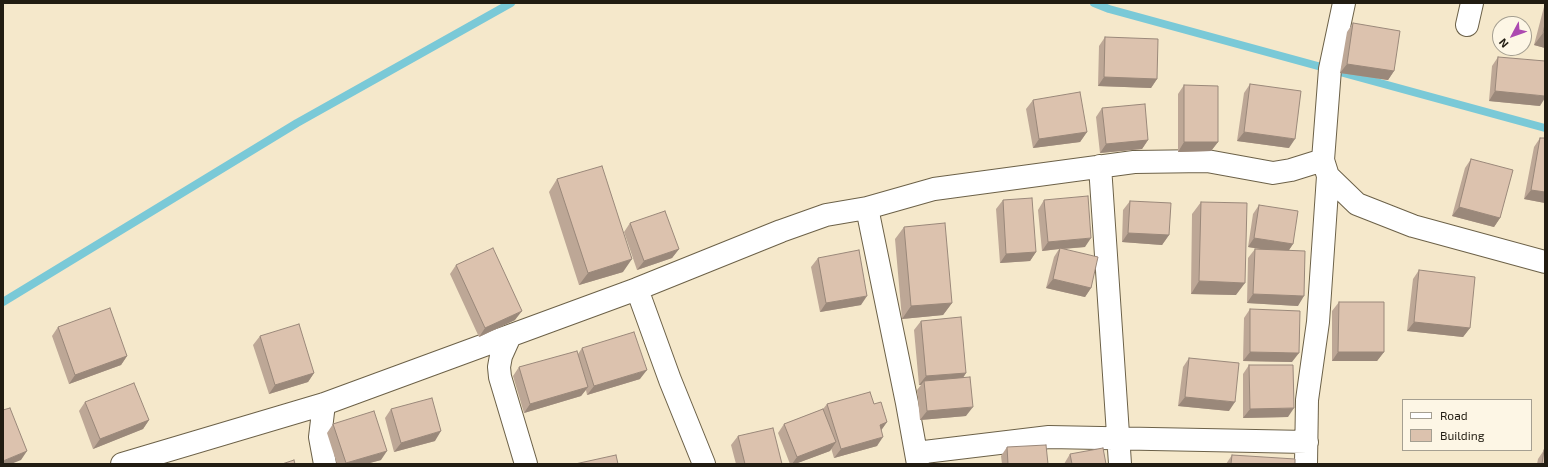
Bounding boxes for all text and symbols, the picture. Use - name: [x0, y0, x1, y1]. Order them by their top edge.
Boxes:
- north arrow: [1492, 16, 1532, 56]
- text: N: [1496, 36, 1511, 51]
- legend: [1402, 399, 1532, 451]
- text: Road: [1440, 408, 1468, 422]
- text: Building: [1440, 428, 1484, 442]

